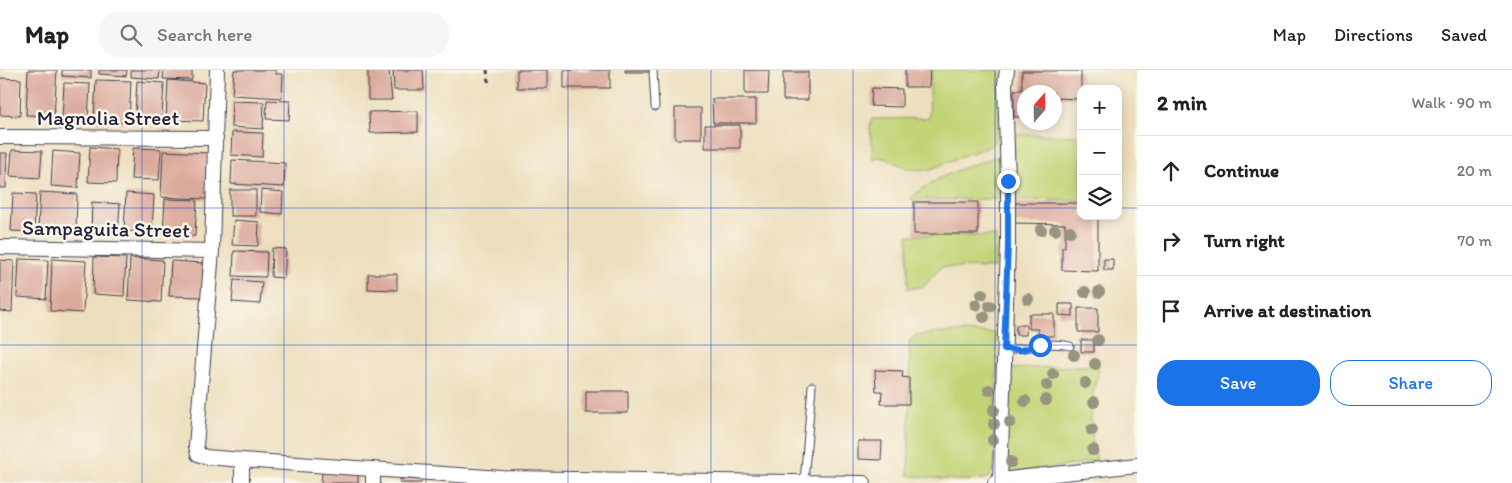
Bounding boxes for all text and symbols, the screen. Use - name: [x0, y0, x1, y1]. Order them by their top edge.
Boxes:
- search box: [99, 12, 449, 57]
- text: Map: [25, 20, 69, 49]
- icon: search: [117, 21, 145, 49]
- text: Search here: [157, 23, 252, 46]
- text: Map: [1273, 24, 1306, 46]
- text: Directions: [1334, 24, 1413, 46]
- text: Saved: [1441, 24, 1487, 46]
- north arrow: [1017, 85, 1062, 130]
- map controls: [1077, 85, 1122, 220]
- button: +: [1077, 85, 1122, 130]
- text: 2 min: [1157, 90, 1207, 115]
- text: Walk · 90 m: [1412, 93, 1492, 112]
- street label: Magnolia Street: [37, 105, 179, 130]
- button: −: [1077, 130, 1122, 175]
- icon: ahead: [1157, 157, 1185, 185]
- text: Continue: [1204, 159, 1279, 182]
- text: 20 m: [1457, 161, 1492, 180]
- route end: [997, 170, 1020, 193]
- button: layers: [1077, 175, 1122, 220]
- street label: Sampaguita Street: [22, 215, 190, 242]
- icon: right: [1157, 227, 1185, 255]
- text: Turn right: [1204, 229, 1285, 252]
- text: 70 m: [1457, 231, 1492, 250]
- icon: arrive: [1157, 297, 1185, 325]
- text: Arrive at destination: [1204, 299, 1371, 322]
- route start: [1029, 334, 1052, 357]
- button: Save: [1157, 360, 1320, 406]
- button: Share: [1330, 360, 1492, 406]

